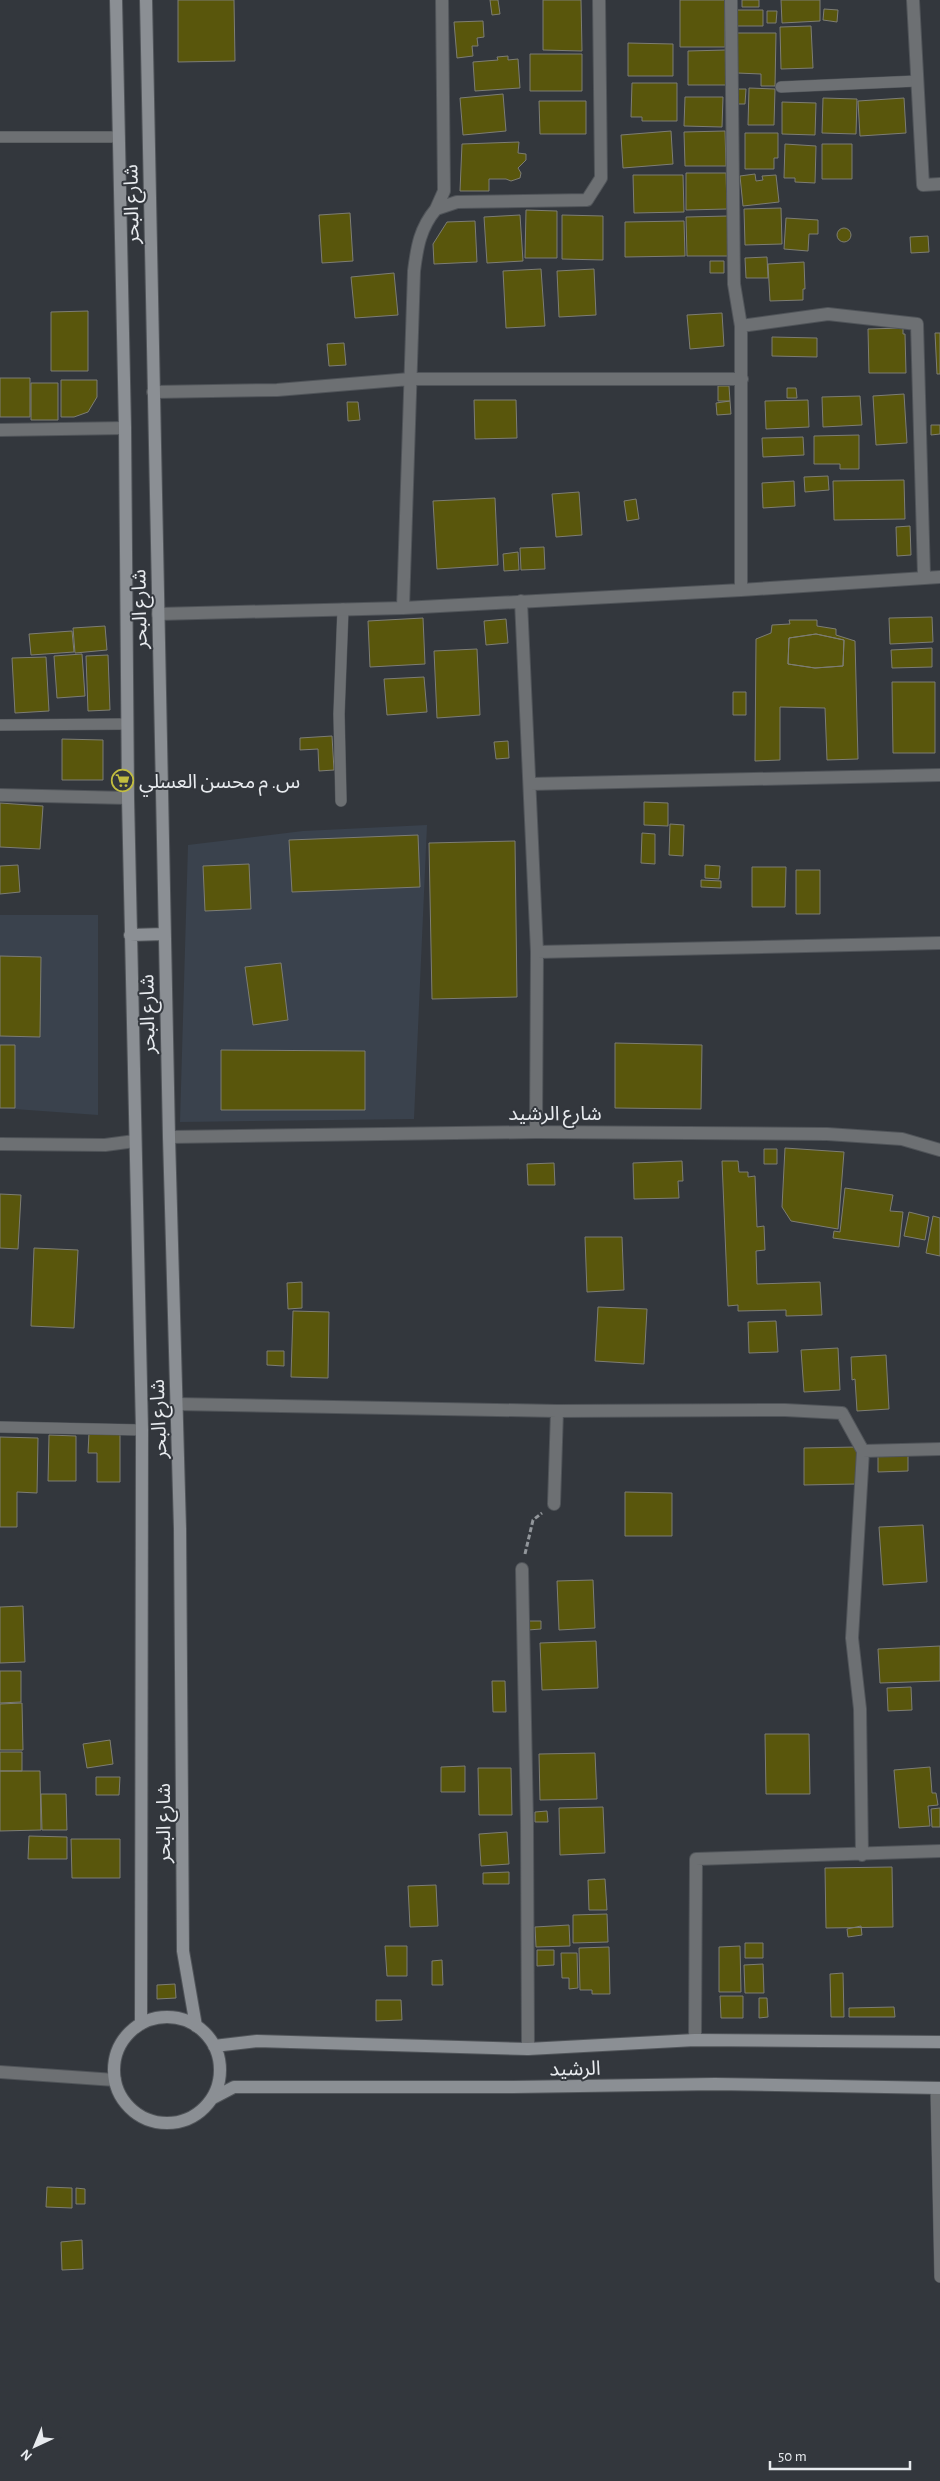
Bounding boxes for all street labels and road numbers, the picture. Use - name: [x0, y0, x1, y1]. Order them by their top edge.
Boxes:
- street label: شارع البحر: [121, 164, 147, 245]
- street label: شارع البحر: [129, 569, 155, 650]
- street label: شارع البحر: [137, 974, 163, 1055]
- street label: شارع الرشيد: [508, 1104, 602, 1128]
- street label: شارع البحر: [148, 1379, 174, 1460]
- street label: شارع البحر: [154, 1783, 178, 1864]
- street label: الرشيد: [549, 2059, 601, 2080]

